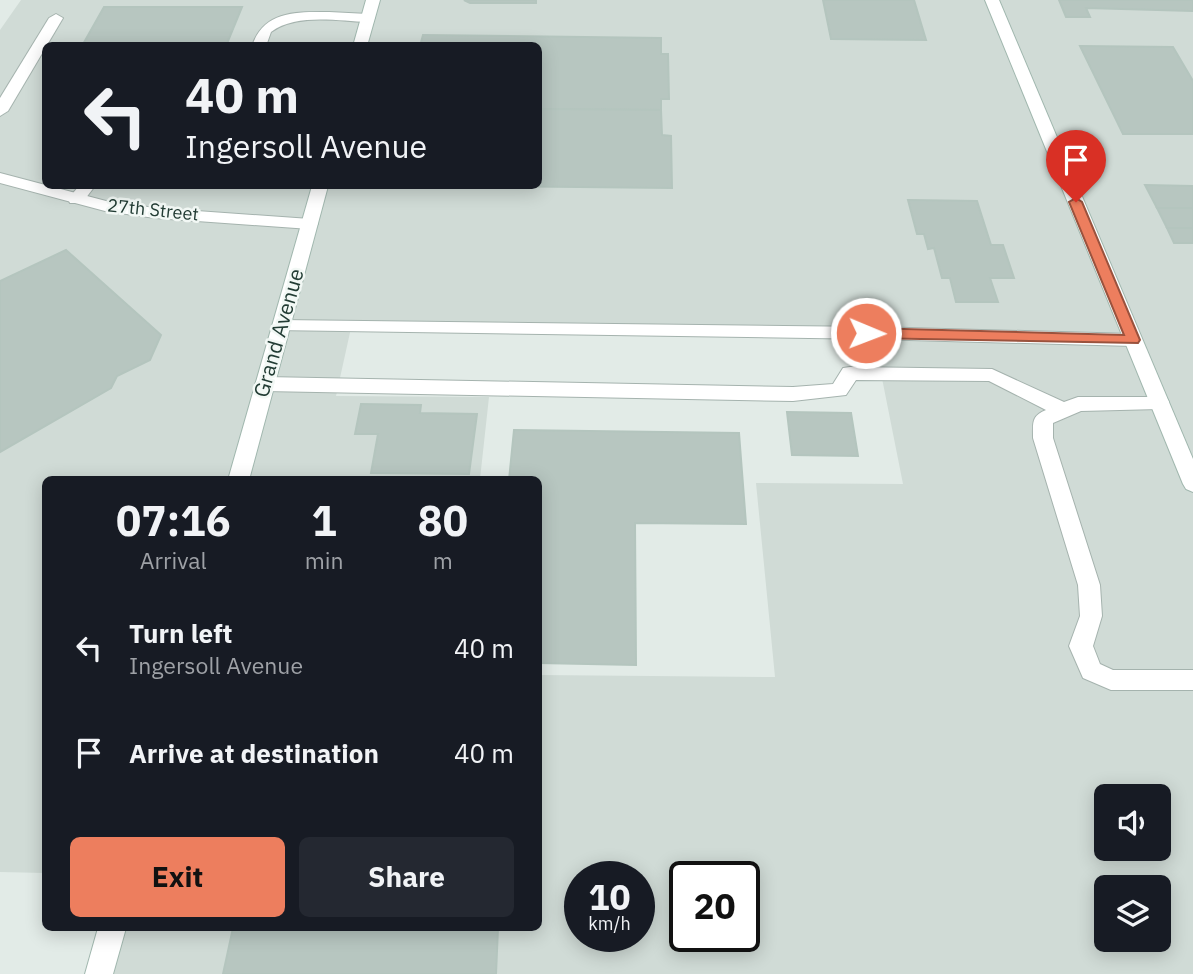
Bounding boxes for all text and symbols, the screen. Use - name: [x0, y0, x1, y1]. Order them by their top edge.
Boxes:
- text: 40 m: [185, 63, 299, 126]
- icon: left: [70, 70, 161, 161]
- text: Ingersoll Avenue: [185, 125, 427, 167]
- pin: [1046, 130, 1106, 202]
- icon: arrive: [1057, 141, 1095, 179]
- street label: 27th Street: [106, 193, 200, 226]
- street label: Grand Avenue: [246, 265, 310, 400]
- position arrow: [829, 296, 903, 370]
- text: 07:16: [116, 493, 231, 548]
- text: 1: [312, 493, 337, 548]
- text: 80: [418, 493, 468, 548]
- text: Arrival: [140, 545, 207, 575]
- text: min: [305, 545, 344, 575]
- text: m: [433, 545, 453, 575]
- text: Turn left: [129, 616, 232, 650]
- icon: left: [70, 629, 108, 667]
- text: 40 m: [454, 631, 514, 665]
- text: Ingersoll Avenue: [129, 650, 303, 680]
- icon: arrive: [70, 734, 108, 772]
- text: Arrive at destination: [129, 736, 379, 770]
- text: 40 m: [454, 736, 514, 770]
- map controls: [1094, 784, 1171, 952]
- button: sound: [1094, 784, 1171, 861]
- button: Exit: [70, 837, 285, 917]
- button: Share: [299, 837, 514, 917]
- speed limit sign: 20: [669, 861, 760, 952]
- text: 10: [588, 874, 631, 920]
- button: layers: [1094, 875, 1171, 952]
- text: km/h: [588, 912, 631, 935]

